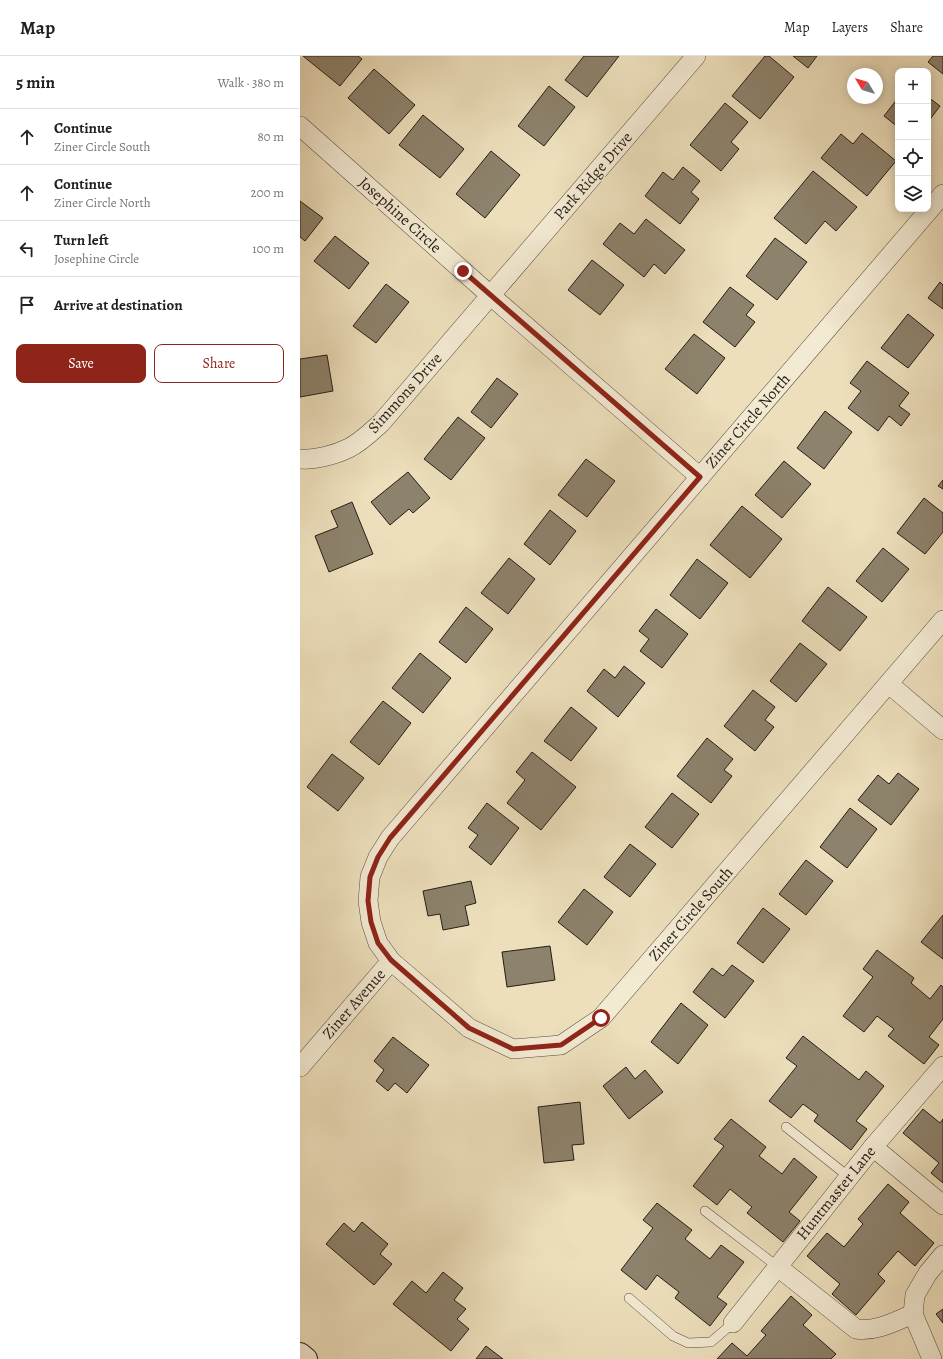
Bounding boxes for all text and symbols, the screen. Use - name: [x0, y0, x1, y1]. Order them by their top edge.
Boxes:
- text: Map: [20, 15, 55, 41]
- text: Map: [784, 18, 810, 37]
- text: Layers: [832, 18, 868, 37]
- text: Share: [890, 18, 923, 37]
- north arrow: [847, 68, 883, 104]
- map controls: [895, 68, 931, 212]
- button: +: [895, 68, 931, 104]
- text: 5 min: [16, 71, 55, 94]
- text: Walk · 380 m: [217, 74, 284, 91]
- button: −: [895, 104, 931, 140]
- text: Continue: [54, 118, 112, 138]
- icon: ahead: [16, 126, 38, 148]
- street label: Park Ridge Drive: [549, 127, 637, 225]
- text: 80 m: [257, 128, 284, 145]
- text: Ziner Circle South: [54, 138, 150, 155]
- button: locate: [895, 140, 931, 176]
- street label: Josephine Circle: [354, 172, 446, 258]
- text: Continue: [54, 174, 112, 194]
- button: layers: [895, 176, 931, 212]
- icon: ahead: [16, 182, 38, 204]
- text: 200 m: [251, 184, 284, 201]
- text: Ziner Circle North: [54, 194, 151, 211]
- text: Turn left: [54, 230, 109, 250]
- icon: left: [16, 238, 38, 260]
- text: 100 m: [252, 240, 284, 257]
- text: Josephine Circle: [54, 250, 139, 267]
- route end: [454, 262, 472, 280]
- icon: arrive: [16, 294, 38, 316]
- text: Arrive at destination: [54, 295, 183, 315]
- button: Save: [16, 344, 146, 383]
- button: Share: [154, 344, 284, 383]
- street label: Simmons Drive: [363, 348, 447, 438]
- street label: Ziner Circle North: [701, 368, 796, 473]
- street label: Ziner Circle South: [644, 862, 739, 966]
- street label: Ziner Avenue: [317, 964, 391, 1044]
- route start: [592, 1009, 610, 1027]
- street label: Huntmaster Lane: [791, 1141, 881, 1245]

